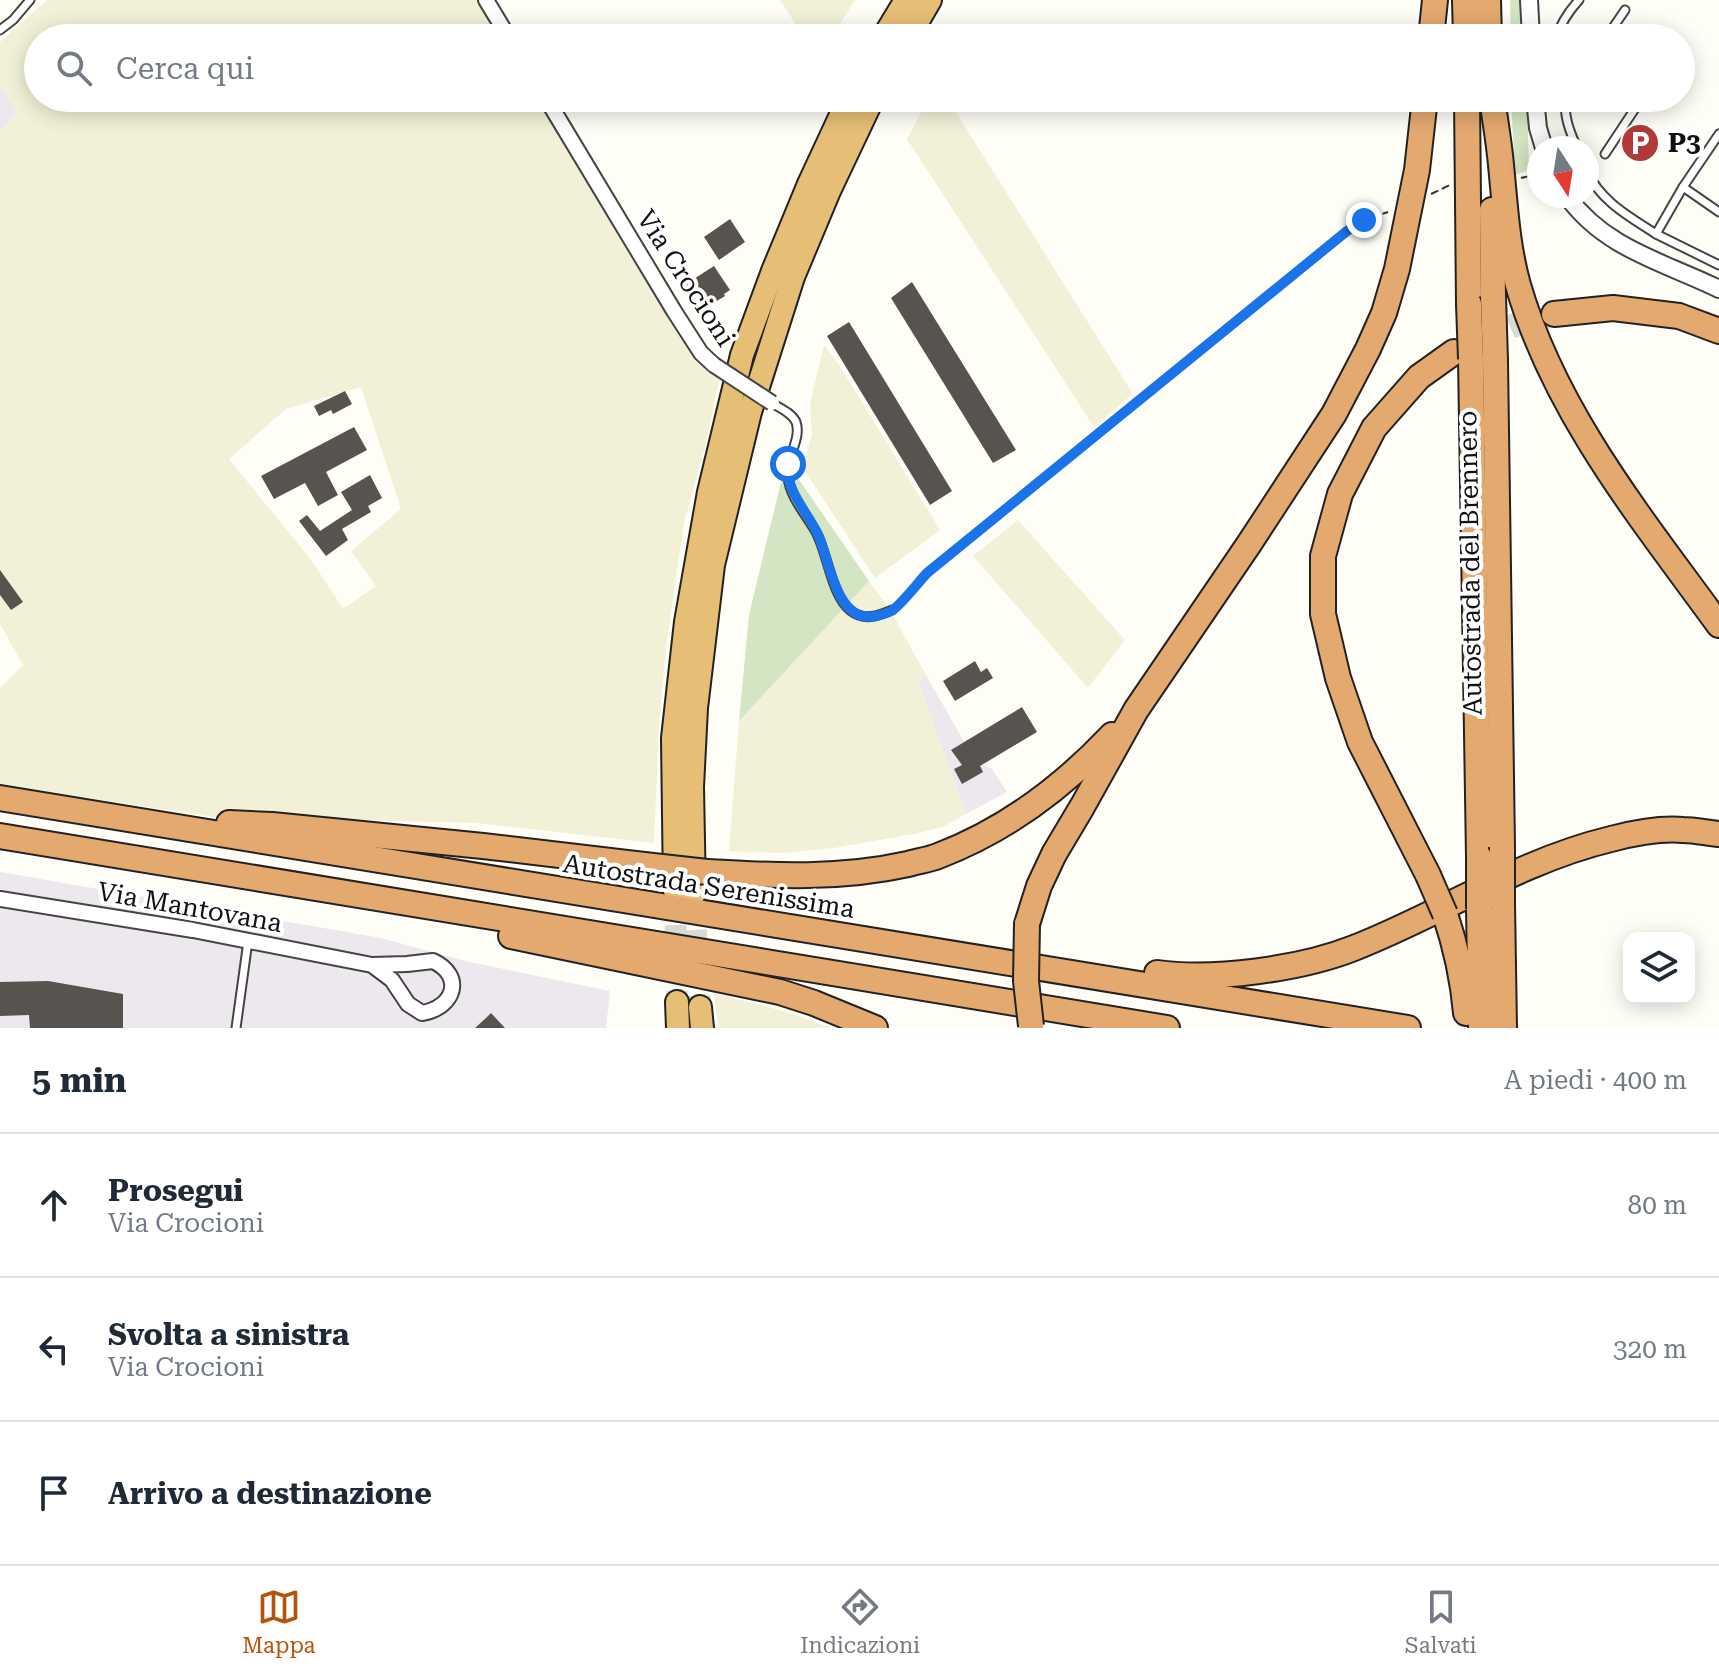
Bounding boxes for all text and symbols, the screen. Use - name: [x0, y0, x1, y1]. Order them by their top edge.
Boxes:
- search box: [24, 24, 1695, 112]
- icon: search: [52, 46, 96, 90]
- text: Cerca qui: [116, 51, 254, 86]
- parking icon: P3: [1619, 122, 1661, 164]
- place label: P3: [1668, 128, 1701, 158]
- north arrow: [1527, 136, 1599, 208]
- route end: [1346, 202, 1382, 238]
- street label: Via Crocioni: [631, 204, 741, 352]
- street label: Autostrada del Brennero: [1452, 410, 1488, 716]
- route start: [770, 446, 806, 482]
- street label: Autostrada Serenissima: [561, 848, 857, 924]
- street label: Via Mantovana: [95, 876, 285, 938]
- map controls: [1623, 932, 1695, 1004]
- button: layers: [1623, 932, 1695, 1004]
- text: 5 min: [32, 1060, 127, 1100]
- text: A piedi · 400 m: [1504, 1065, 1687, 1095]
- text: Prosegui: [108, 1173, 243, 1208]
- icon: ahead: [32, 1183, 76, 1227]
- text: 80 m: [1628, 1190, 1687, 1220]
- text: Via Crocioni: [108, 1208, 264, 1238]
- text: Svolta a sinistra: [108, 1317, 349, 1352]
- icon: left: [32, 1327, 76, 1371]
- text: 320 m: [1613, 1334, 1687, 1364]
- text: Via Crocioni: [108, 1352, 264, 1382]
- icon: arrive: [32, 1471, 76, 1515]
- text: Arrivo a destinazione: [108, 1476, 432, 1511]
- tab: Mappa: [242, 1585, 316, 1658]
- tab: Indicazioni: [800, 1585, 920, 1658]
- tab: Salvati: [1405, 1585, 1477, 1658]

